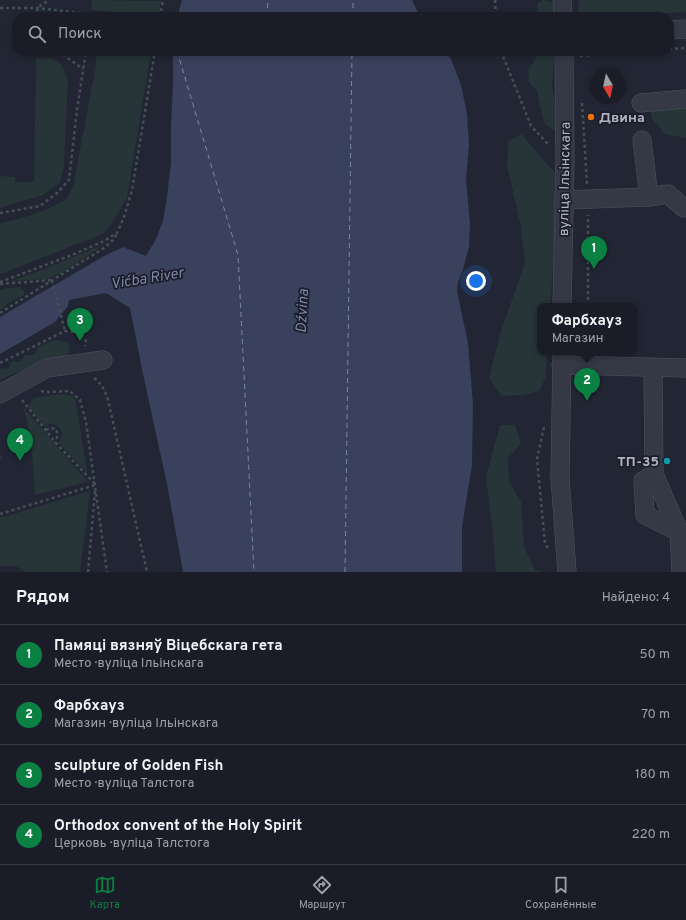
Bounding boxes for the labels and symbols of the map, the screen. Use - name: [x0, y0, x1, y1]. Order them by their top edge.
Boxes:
- north arrow: [590, 68, 626, 104]
- place label: Двина: [599, 110, 645, 127]
- marker: Двина: [586, 112, 596, 122]
- street label: вуліца Ільінскага: [556, 122, 575, 236]
- pin: 1: [581, 236, 607, 269]
- water label: Vićba River: [109, 264, 186, 295]
- your location: [466, 271, 486, 291]
- water label: Dźvina: [293, 288, 314, 334]
- pin: 3: [67, 308, 93, 341]
- pin: 2: [574, 368, 600, 401]
- pin: 4: [7, 428, 33, 461]
- place label: ТП-35: [617, 454, 659, 471]
- marker: ТП-35: [662, 456, 672, 466]

